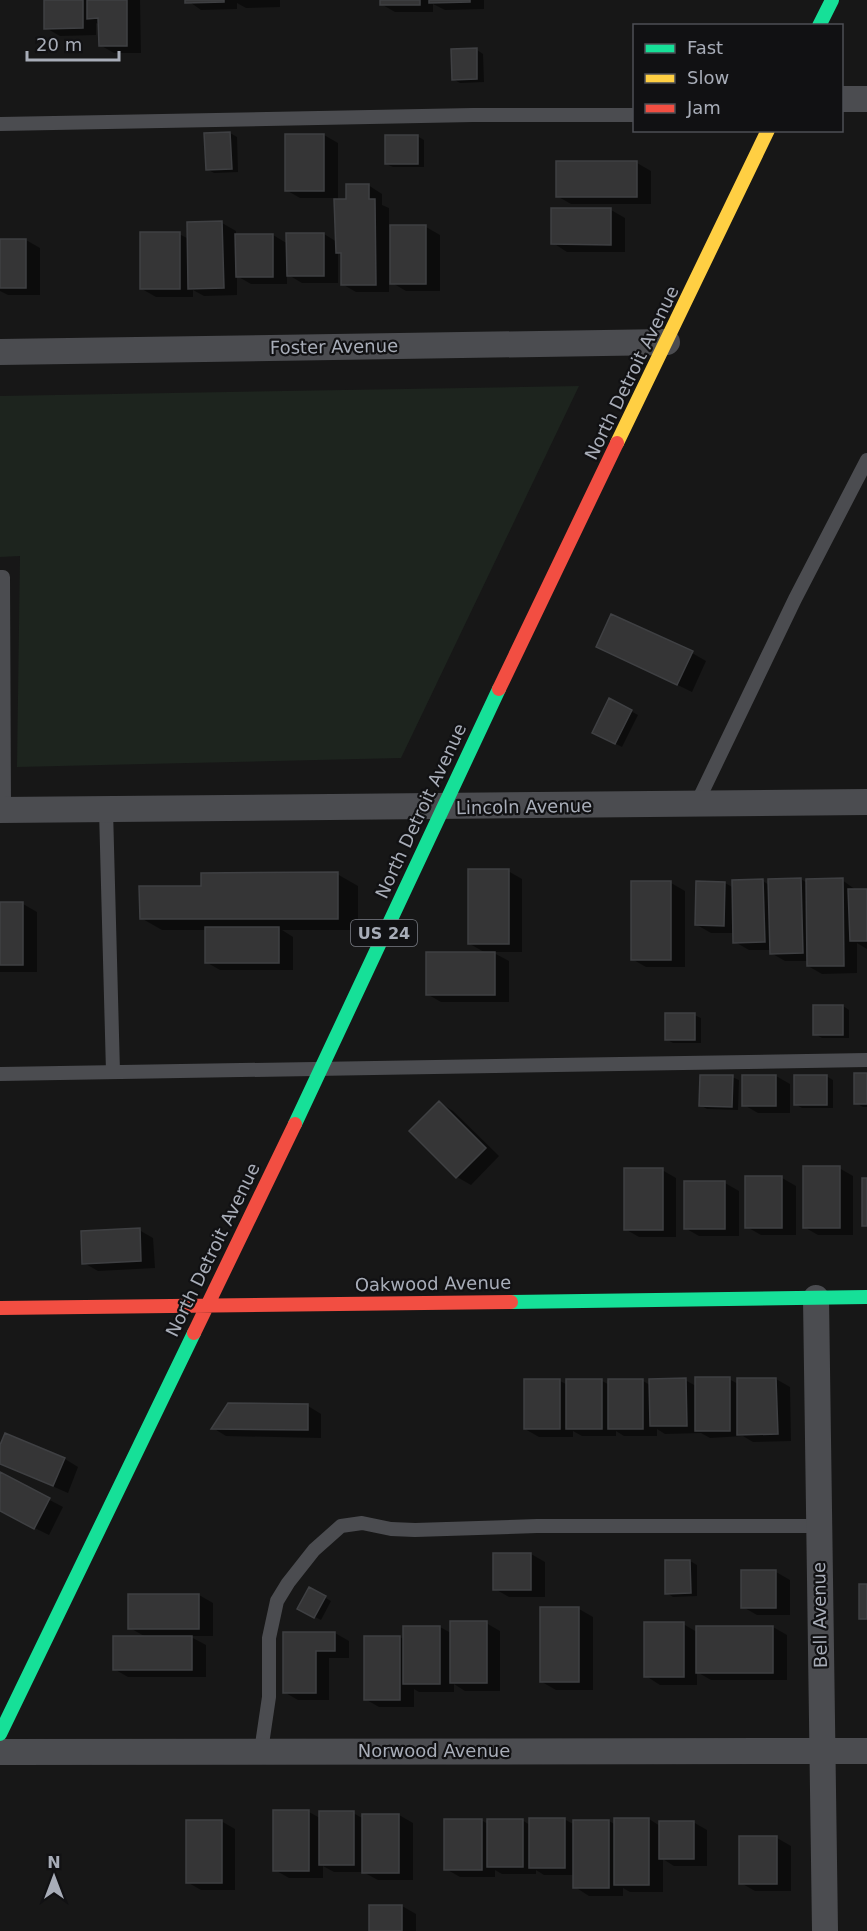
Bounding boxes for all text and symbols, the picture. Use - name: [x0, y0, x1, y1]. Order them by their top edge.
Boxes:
- scale bar: [27, 24, 118, 62]
- legend: [633, 24, 843, 132]
- text: 20 m: [36, 34, 82, 55]
- text: Fast: [687, 37, 723, 58]
- text: Slow: [687, 67, 729, 88]
- text: Jam: [686, 97, 721, 118]
- street label: North Detroit Avenue: [580, 282, 683, 463]
- street label: Foster Avenue: [270, 335, 398, 358]
- street label: North Detroit Avenue: [371, 720, 470, 902]
- street label: Lincoln Avenue: [456, 795, 592, 818]
- road number: US 24: [351, 920, 417, 946]
- street label: North Detroit Avenue: [161, 1159, 264, 1340]
- street label: Oakwood Avenue: [355, 1272, 511, 1295]
- street label: Bell Avenue: [808, 1562, 831, 1668]
- street label: Norwood Avenue: [358, 1740, 510, 1761]
- north arrow: [24, 1847, 84, 1907]
- text: N: [47, 1853, 61, 1872]

